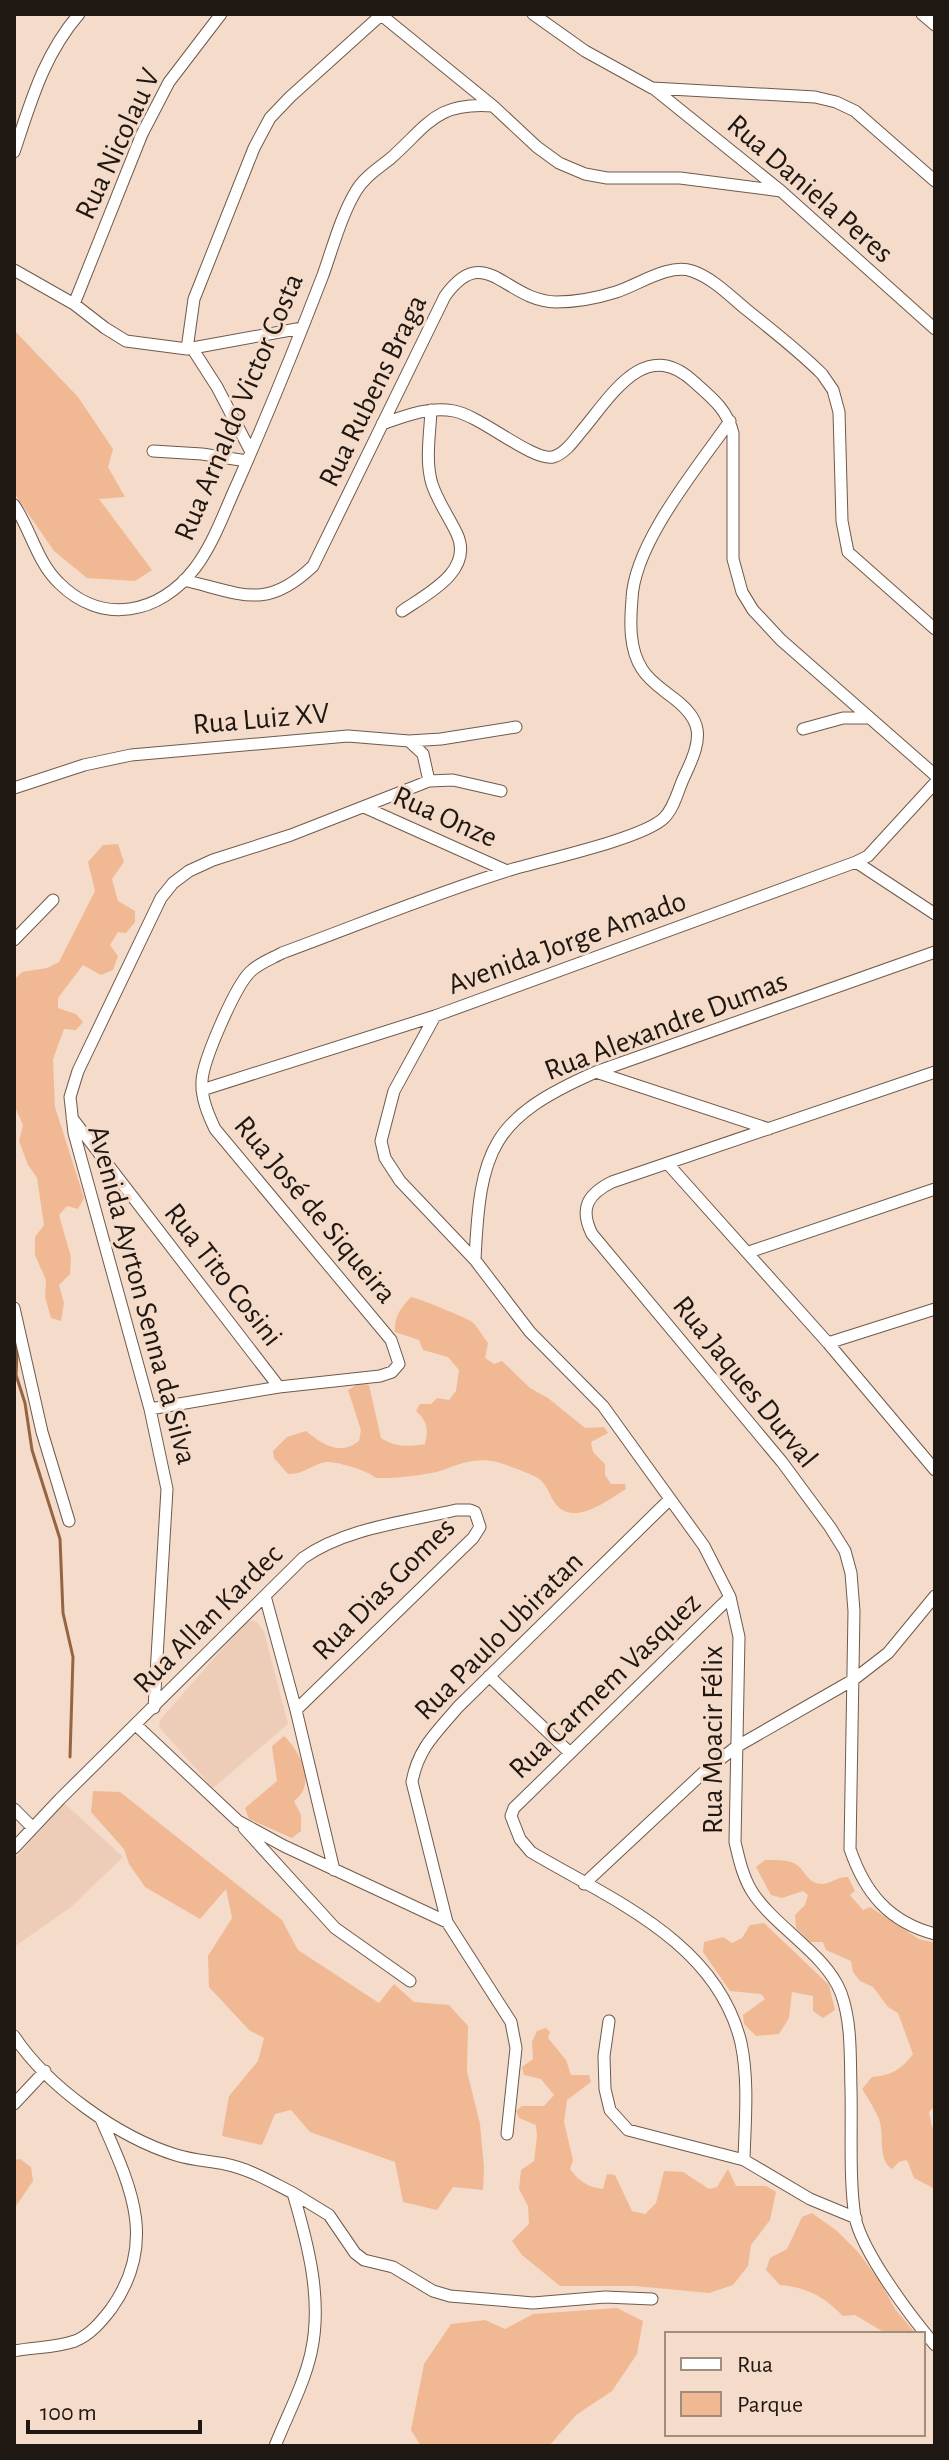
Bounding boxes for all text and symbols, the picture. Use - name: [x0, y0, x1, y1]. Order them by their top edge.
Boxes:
- street label: Rua Nicolau V: [70, 64, 166, 224]
- street label: Rua Daniela Peres: [721, 109, 899, 269]
- street label: Rua Arnaldo Victor Costa: [169, 269, 309, 545]
- street label: Rua Rubens Braga: [314, 290, 432, 492]
- street label: Rua Luiz XV: [191, 698, 331, 740]
- street label: Rua Onze: [388, 781, 502, 853]
- street label: Avenida Jorge Amado: [444, 886, 690, 1000]
- street label: Rua Alexandre Dumas: [540, 966, 792, 1086]
- street label: Rua José de Siqueira: [228, 1111, 402, 1309]
- street label: Avenida Ayrton Senna da Silva: [82, 1122, 202, 1468]
- street label: Rua Tito Cosini: [158, 1198, 288, 1352]
- street label: Rua Jaques Durval: [667, 1291, 823, 1473]
- street label: Rua Dias Gomes: [307, 1512, 461, 1666]
- street label: Rua Allan Kardec: [128, 1539, 288, 1699]
- street label: Rua Paulo Ubiratan: [409, 1546, 589, 1726]
- street label: Rua Carmem Vasquez: [504, 1587, 706, 1785]
- street label: Rua Moacir Félix: [698, 1646, 728, 1834]
- legend: [665, 2332, 925, 2436]
- text: Rua: [737, 2353, 773, 2377]
- scale bar: [28, 2384, 200, 2434]
- text: Parque: [737, 2393, 803, 2417]
- text: 100 m: [40, 2401, 97, 2425]

